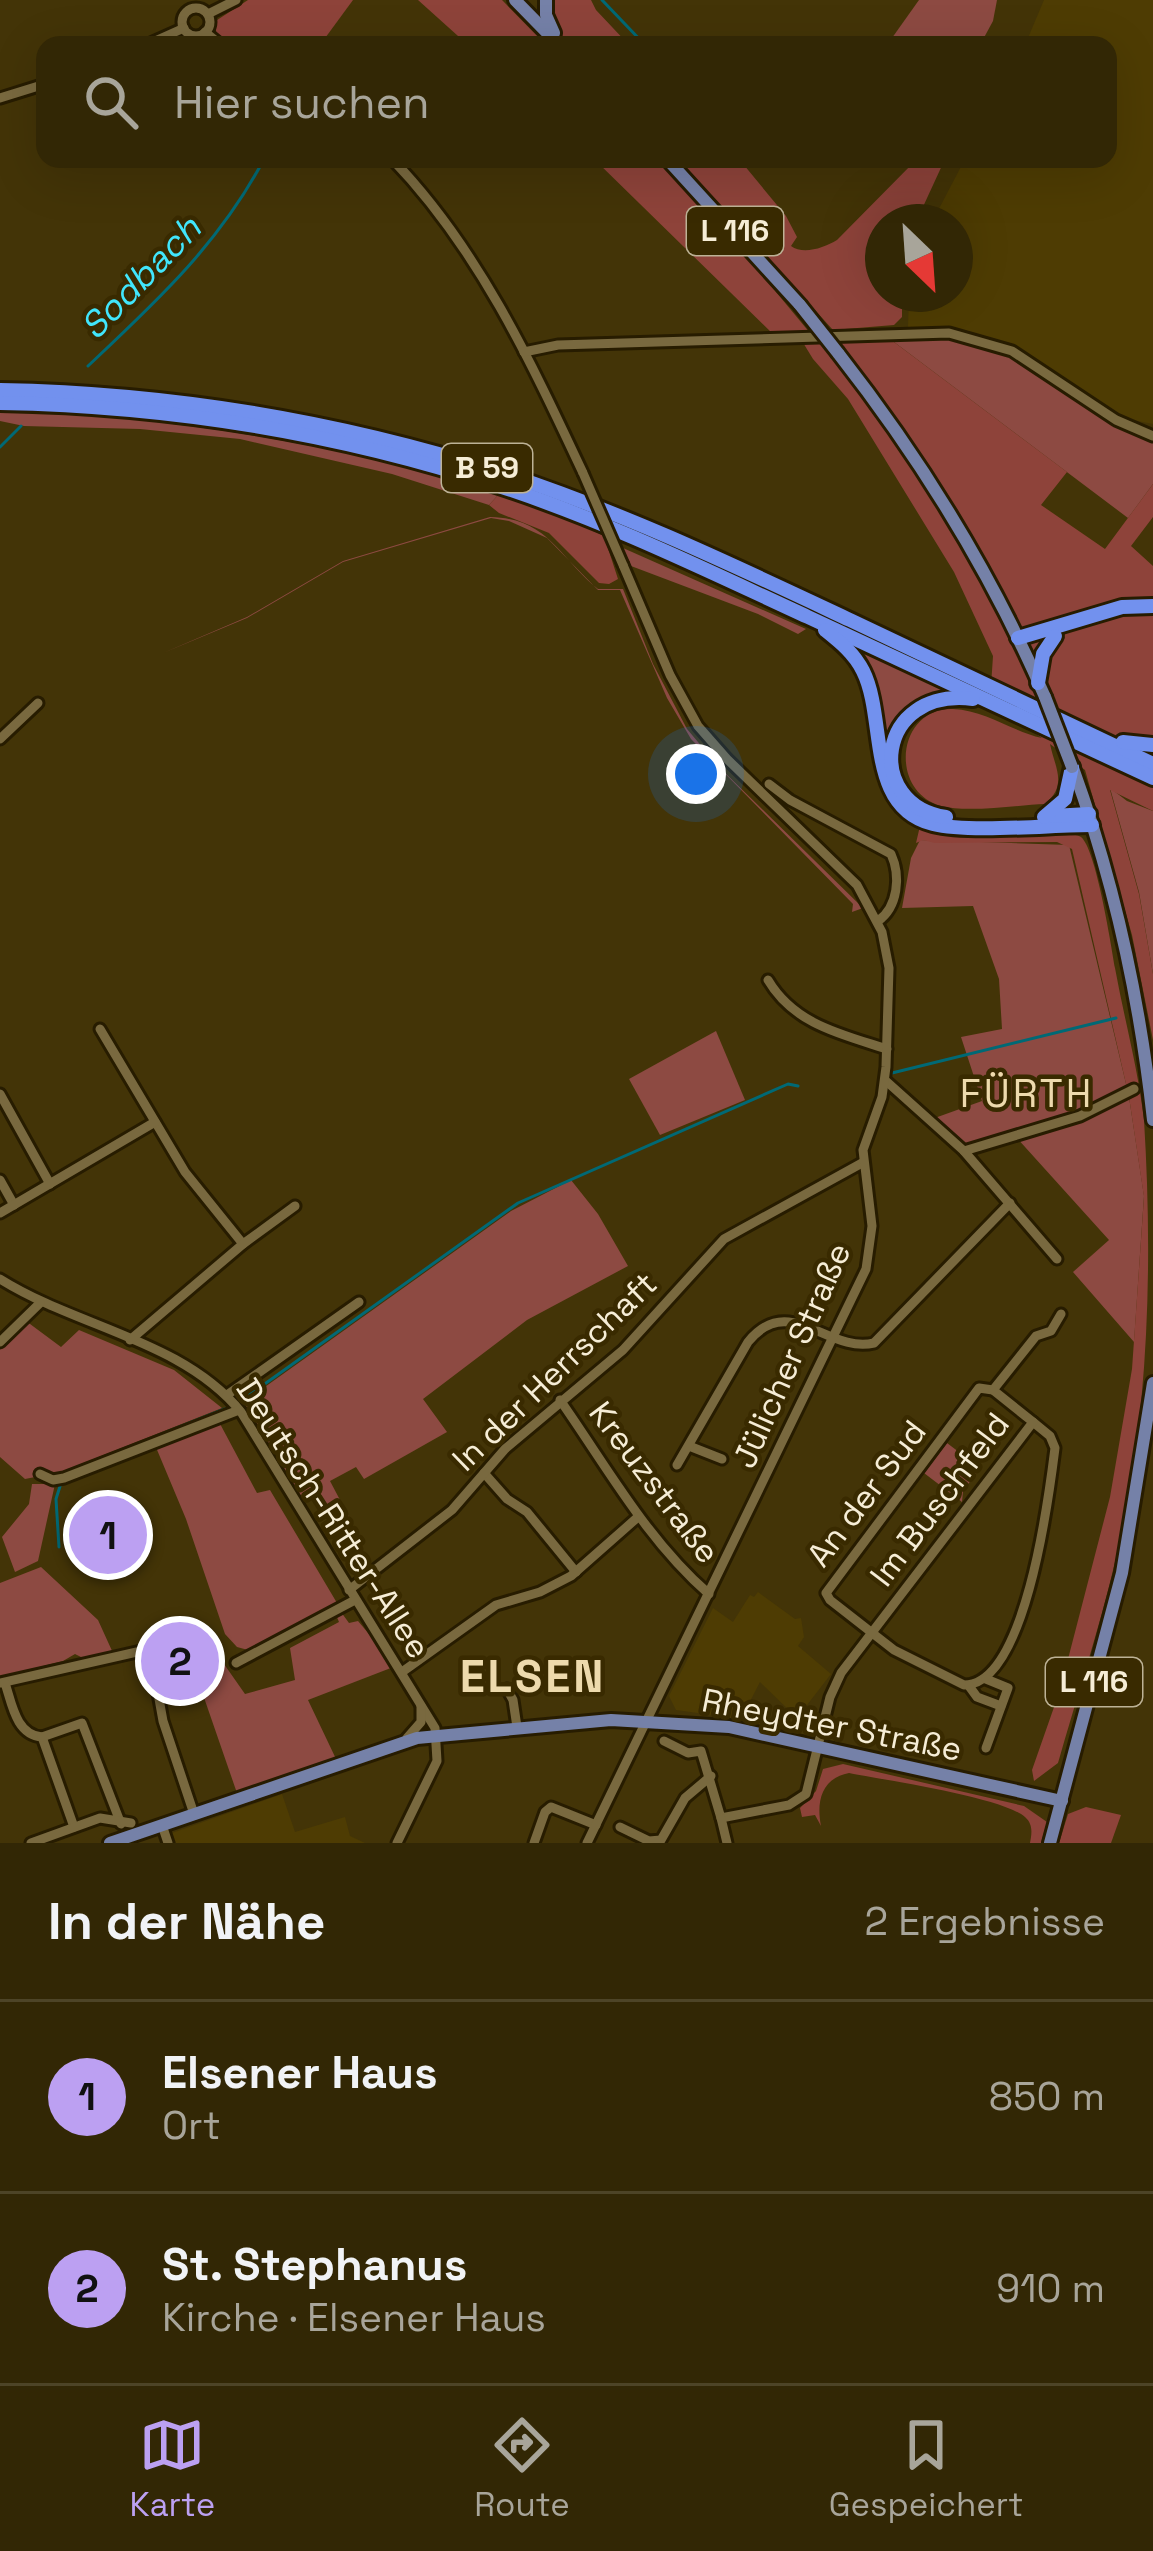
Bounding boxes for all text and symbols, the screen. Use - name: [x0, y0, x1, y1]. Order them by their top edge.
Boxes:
- search box: [36, 36, 1117, 168]
- icon: search: [78, 69, 144, 135]
- text: Hier suchen: [174, 74, 430, 131]
- north arrow: [865, 204, 973, 312]
- water label: Sodbach: [71, 205, 212, 349]
- road number: L 116: [687, 207, 783, 255]
- road number: B 59: [442, 444, 532, 492]
- your location: [666, 744, 726, 804]
- district label: FÜRTH: [960, 1069, 1094, 1118]
- street label: Jülicher Straße: [724, 1236, 860, 1475]
- street label: In der Herrschaft: [443, 1263, 666, 1480]
- street label: Deutsch-Ritter-Allee: [227, 1370, 439, 1667]
- street label: Kreuzstraße: [580, 1393, 729, 1572]
- street label: Im Buschfeld: [861, 1405, 1019, 1595]
- street label: An der Sud: [798, 1412, 936, 1575]
- pin: 1: [69, 1490, 147, 1580]
- pin: 2: [141, 1616, 219, 1706]
- district label: ELSEN: [460, 1648, 606, 1705]
- road number: L 116: [1046, 1658, 1142, 1706]
- street label: Rheydter Straße: [698, 1679, 965, 1771]
- text: In der Nähe: [48, 1889, 325, 1954]
- text: 2 Ergebnisse: [865, 1897, 1105, 1946]
- text: Elsener Haus: [162, 2044, 438, 2101]
- text: 1: [78, 2072, 96, 2121]
- text: 850 m: [989, 2072, 1105, 2121]
- text: Ort: [162, 2101, 221, 2150]
- text: St. Stephanus: [162, 2236, 467, 2293]
- text: 2: [75, 2264, 99, 2313]
- text: 910 m: [996, 2264, 1105, 2313]
- text: Kirche · Elsener Haus: [162, 2293, 546, 2342]
- tab: Karte: [130, 2412, 215, 2526]
- tab: Route: [474, 2412, 570, 2526]
- tab: Gespeichert: [829, 2412, 1023, 2526]

